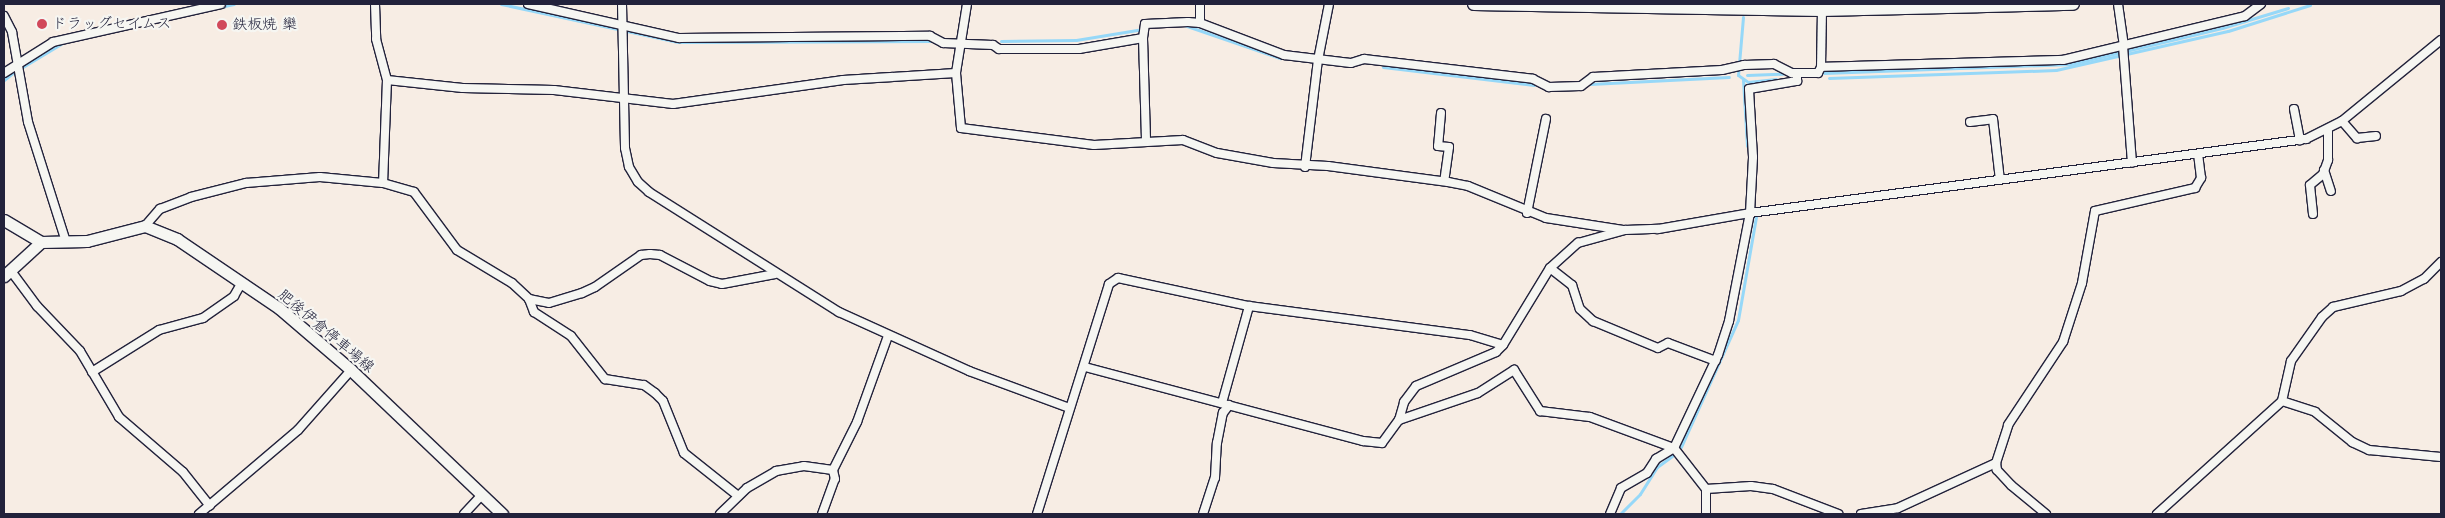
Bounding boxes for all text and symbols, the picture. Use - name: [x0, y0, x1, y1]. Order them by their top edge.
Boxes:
- place label: ドラッグセイムス: [52, 15, 172, 33]
- place label: 鉄板焼 欒: [232, 16, 297, 34]
- marker: ドラッグセイムス: [36, 18, 48, 30]
- marker: 鉄板焼 欒: [216, 19, 228, 31]
- street label: 肥後伊倉停車場線: [274, 286, 378, 376]

